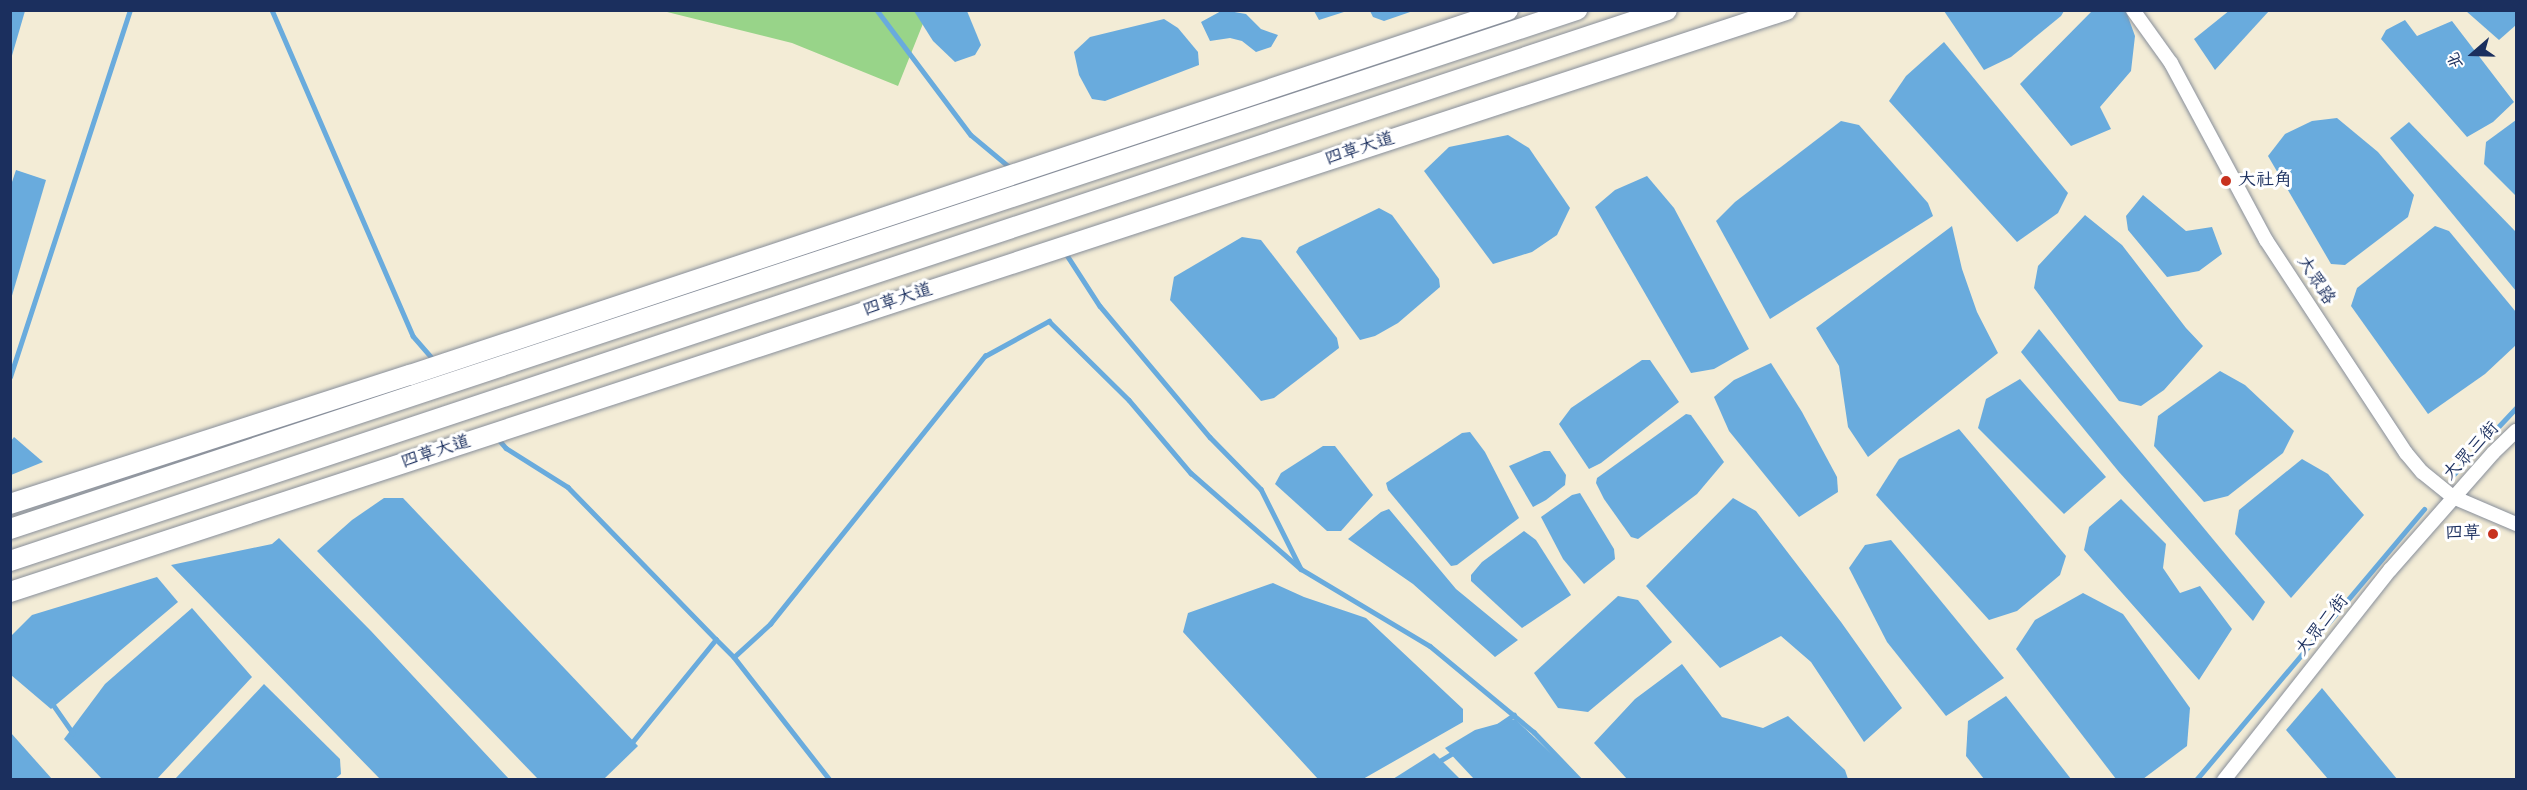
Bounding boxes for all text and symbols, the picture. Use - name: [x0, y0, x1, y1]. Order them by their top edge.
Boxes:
- north arrow: [2443, 24, 2503, 84]
- text: 北: [2441, 49, 2470, 72]
- street label: 四草大道: [1322, 129, 1398, 171]
- place label: 大社角: [2238, 170, 2292, 192]
- marker: 大社角: [2219, 174, 2233, 188]
- street label: 大眾路: [2291, 252, 2339, 310]
- street label: 四草大道: [860, 280, 936, 322]
- street label: 大眾三街: [2440, 418, 2504, 486]
- street label: 四草大道: [398, 432, 474, 474]
- place label: 四草: [2445, 523, 2481, 545]
- marker: 四草: [2486, 527, 2500, 541]
- street label: 大眾二街: [2292, 591, 2354, 661]

